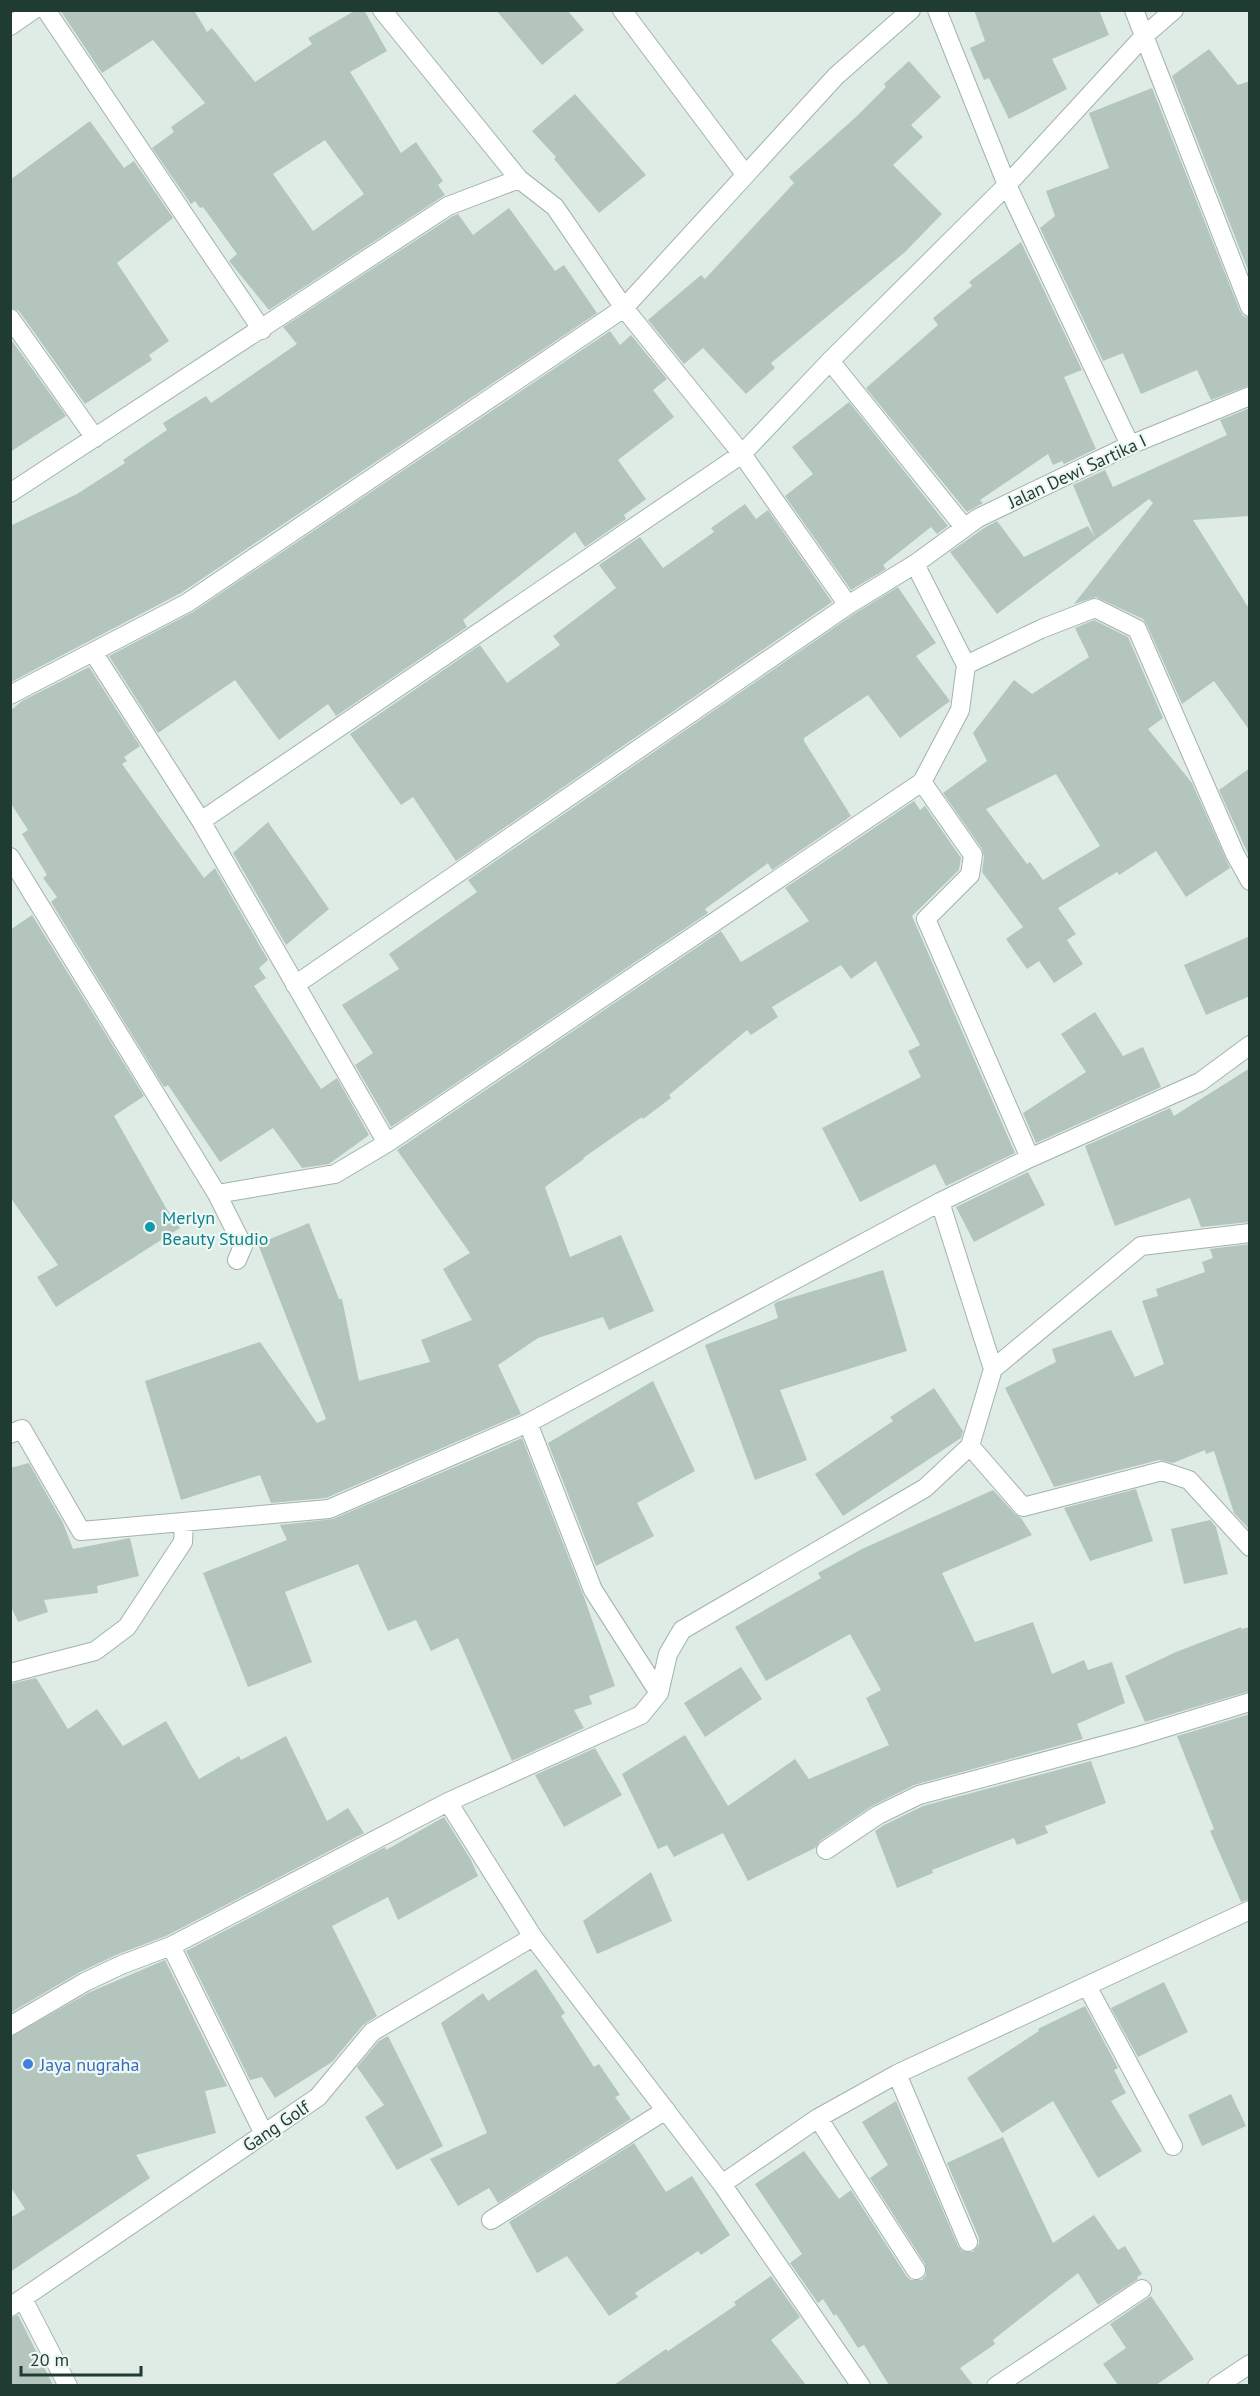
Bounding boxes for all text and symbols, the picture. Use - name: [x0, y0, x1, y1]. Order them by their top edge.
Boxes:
- street label: Jalan Dewi Sartika I: [1003, 429, 1150, 514]
- place label: Merlyn Beauty Studio: [162, 1206, 268, 1250]
- marker: Merlyn Beauty Studio: [143, 1220, 157, 1234]
- place label: Jaya nugraha: [39, 2053, 139, 2076]
- marker: Jaya nugraha: [21, 2057, 35, 2071]
- street label: Gang Golf: [238, 2095, 315, 2157]
- scale bar: [21, 2339, 141, 2377]
- text: 20 m: [30, 2348, 69, 2371]

